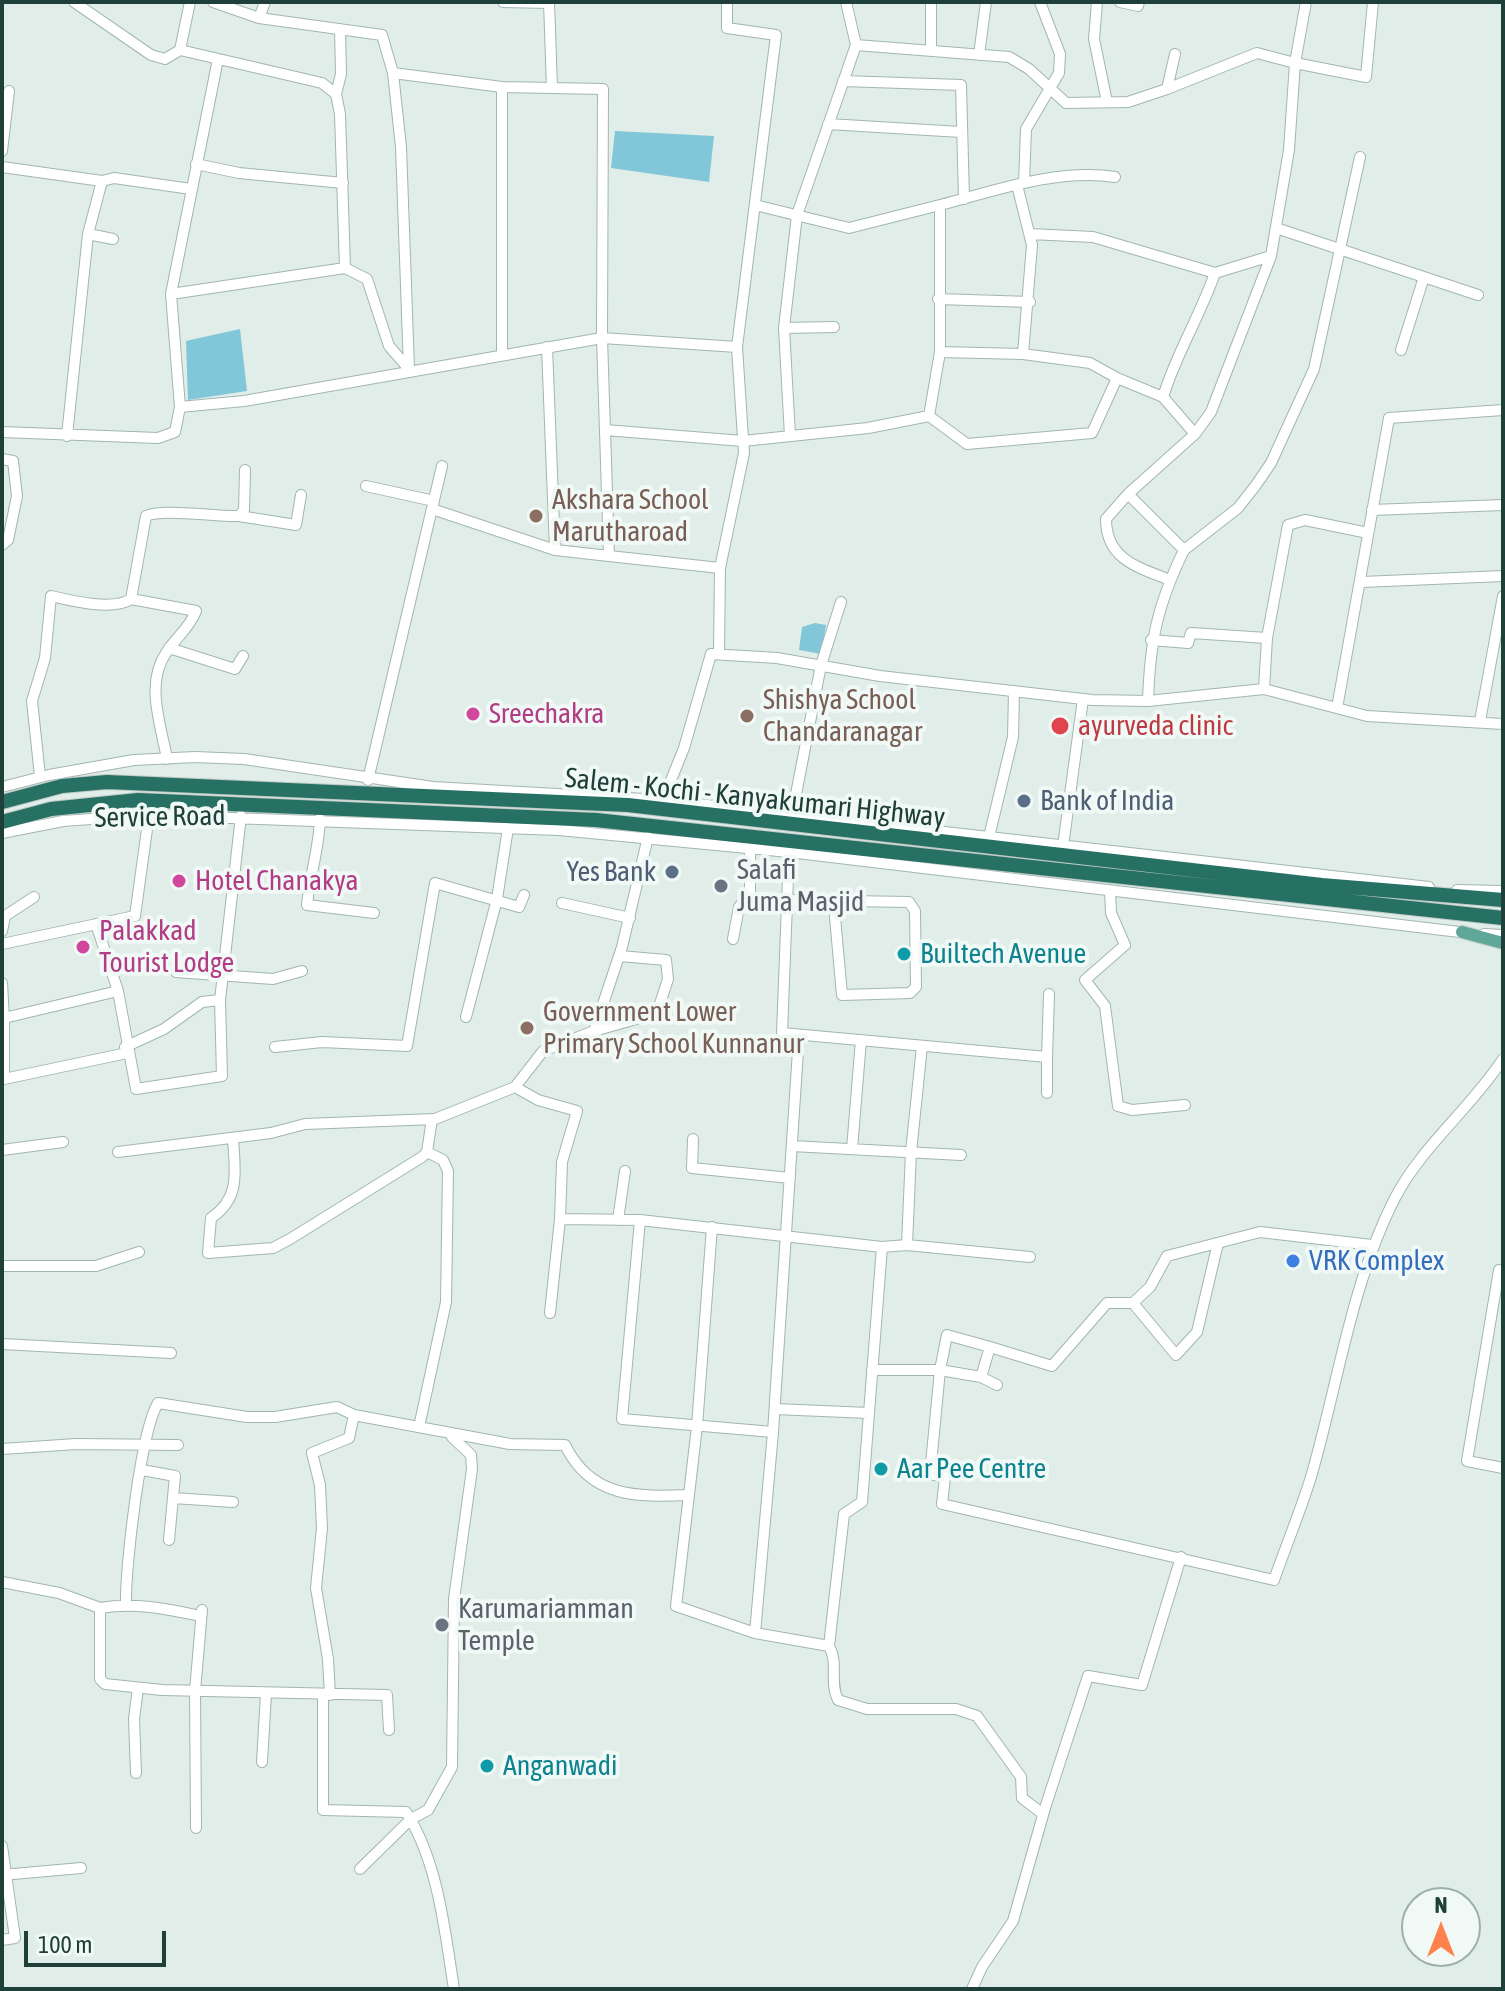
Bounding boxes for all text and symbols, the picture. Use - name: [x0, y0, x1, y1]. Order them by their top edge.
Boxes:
- place label: Akshara School Marutharoad: [552, 483, 709, 549]
- marker: Akshara School Marutharoad: [527, 507, 545, 525]
- place label: Shishya School Chandaranagar: [763, 683, 922, 749]
- place label: Sreechakra: [489, 697, 604, 731]
- marker: Sreechakra: [464, 705, 482, 723]
- marker: Shishya School Chandaranagar: [738, 707, 756, 725]
- place label: ayurveda clinic: [1078, 709, 1233, 743]
- marker: ayurveda clinic: [1049, 715, 1071, 737]
- street label: Salem - Kochi - Kanyakumari Highway: [563, 761, 947, 835]
- place label: Bank of India: [1040, 784, 1174, 818]
- marker: Bank of India: [1015, 792, 1033, 810]
- street label: Service Road: [94, 799, 226, 835]
- place label: Salafi Juma Masjid: [737, 853, 864, 919]
- place label: Yes Bank: [567, 855, 656, 889]
- marker: Yes Bank: [663, 863, 681, 881]
- place label: Hotel Chanakya: [195, 864, 359, 898]
- marker: Hotel Chanakya: [170, 872, 188, 890]
- marker: Salafi Juma Masjid: [712, 877, 730, 895]
- place label: Palakkad Tourist Lodge: [99, 914, 234, 980]
- place label: Builtech Avenue: [920, 937, 1086, 971]
- marker: Palakkad Tourist Lodge: [74, 938, 92, 956]
- marker: Builtech Avenue: [895, 945, 913, 963]
- place label: Government Lower Primary School Kunnanur: [543, 995, 804, 1061]
- marker: Government Lower Primary School Kunnanur: [518, 1019, 536, 1037]
- place label: VRK Complex: [1309, 1244, 1444, 1278]
- marker: VRK Complex: [1284, 1252, 1302, 1270]
- place label: Aar Pee Centre: [897, 1452, 1046, 1486]
- marker: Aar Pee Centre: [872, 1460, 890, 1478]
- place label: Karumariamman Temple: [458, 1592, 634, 1658]
- marker: Karumariamman Temple: [433, 1616, 451, 1634]
- place label: Anganwadi: [503, 1749, 618, 1783]
- marker: Anganwadi: [478, 1757, 496, 1775]
- north arrow: [1401, 1887, 1481, 1967]
- text: N: [1435, 1892, 1447, 1918]
- scale bar: [28, 1915, 170, 1965]
- text: 100 m: [38, 1931, 92, 1958]

